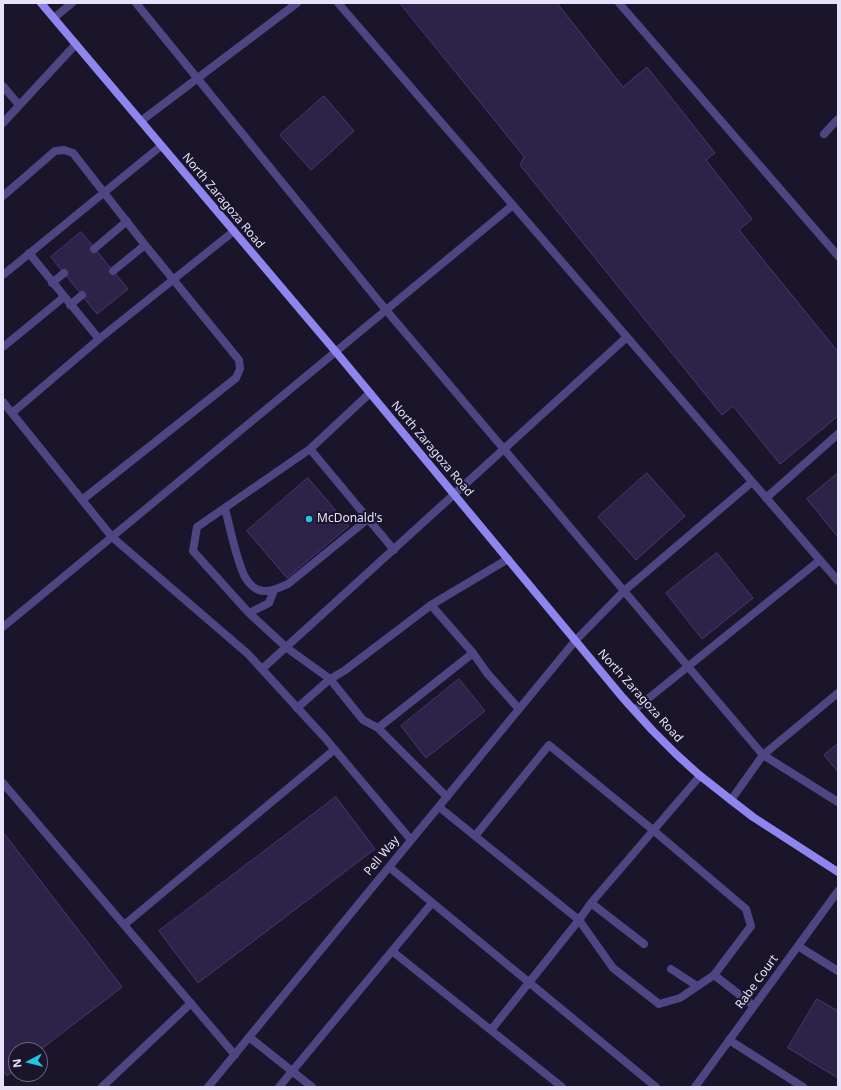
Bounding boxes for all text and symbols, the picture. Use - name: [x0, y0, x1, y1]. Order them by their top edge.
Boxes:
- street label: North Zaragoza Road: [179, 150, 267, 252]
- street label: North Zaragoza Road: [388, 398, 476, 500]
- place label: McDonald's: [317, 512, 382, 526]
- marker: McDonald's: [304, 514, 314, 524]
- street label: North Zaragoza Road: [594, 647, 686, 745]
- street label: Pell Way: [361, 833, 403, 879]
- street label: Rabe Court: [733, 952, 781, 1012]
- north arrow: [8, 1042, 48, 1082]
- text: N: [9, 1058, 25, 1069]

